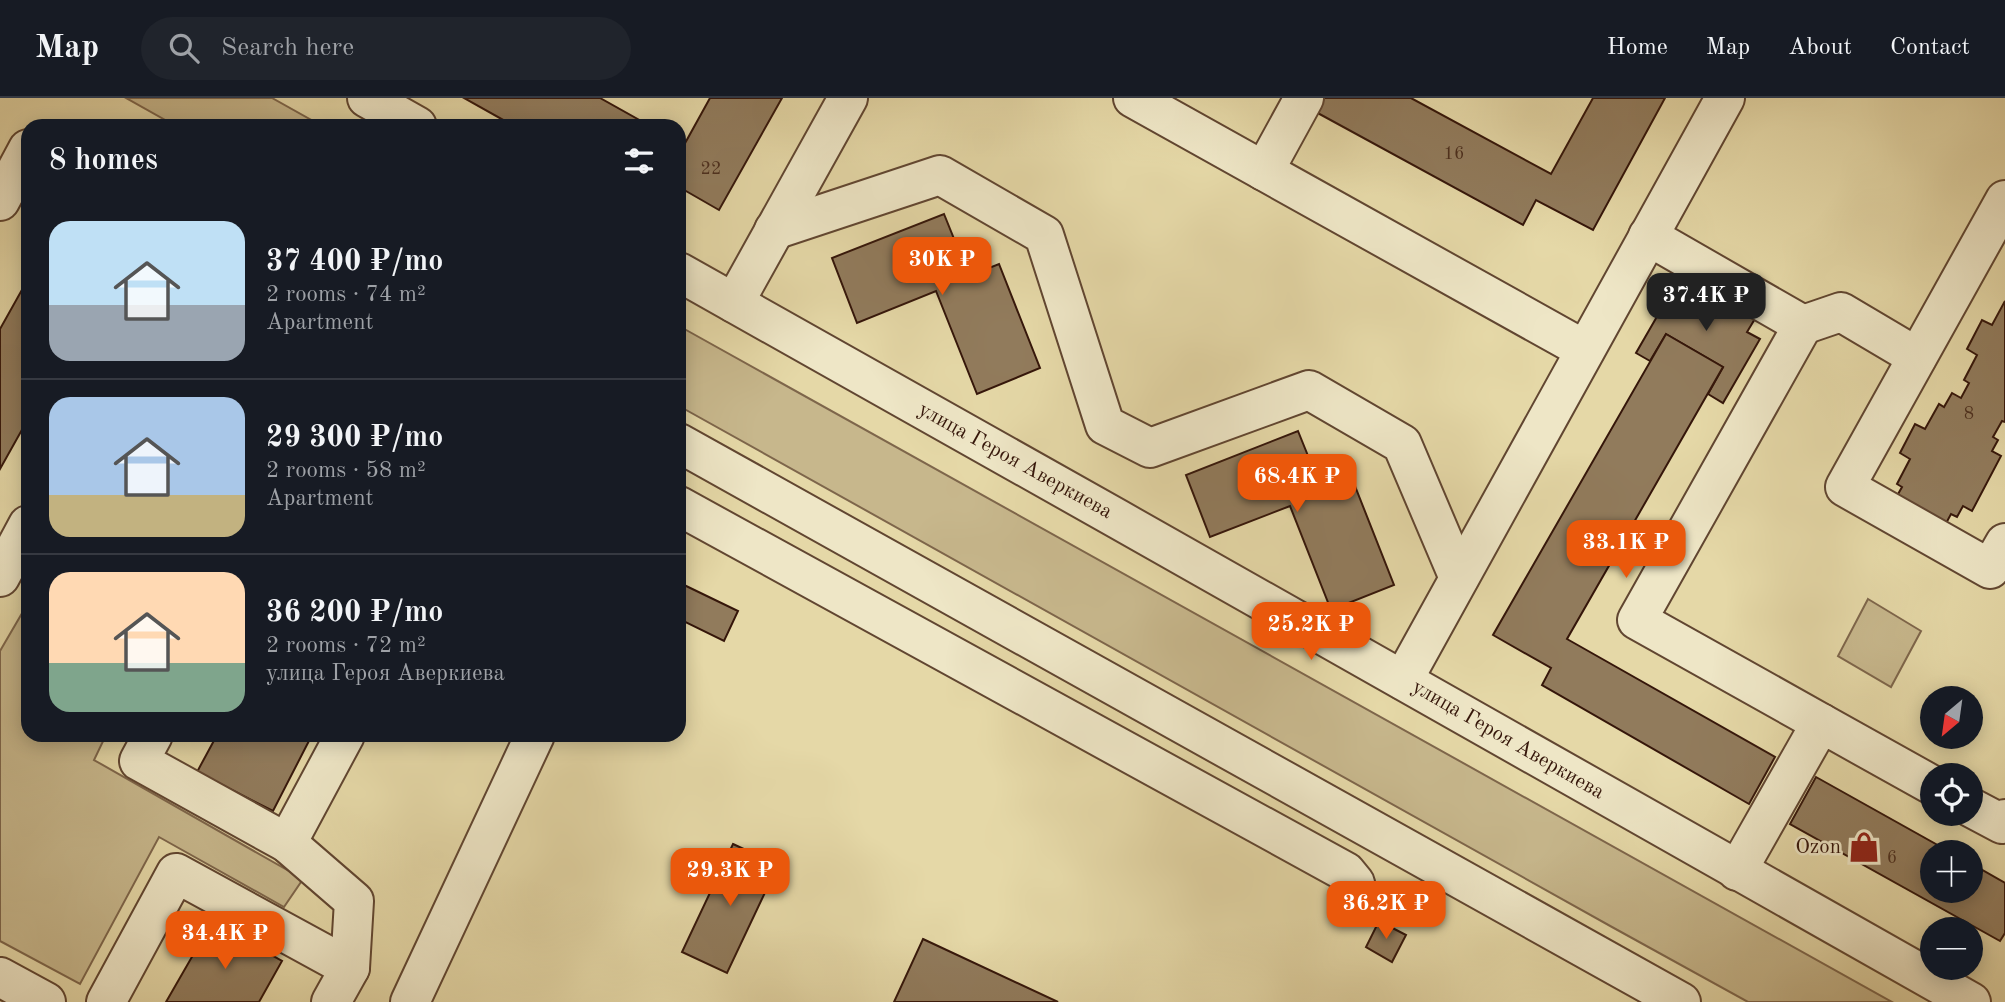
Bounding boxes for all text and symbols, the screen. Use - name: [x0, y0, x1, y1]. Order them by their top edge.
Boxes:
- search box: [141, 17, 631, 80]
- icon: search: [165, 29, 203, 67]
- text: Map: [35, 32, 99, 65]
- text: Search here: [221, 35, 354, 61]
- text: Home: [1607, 36, 1668, 60]
- text: Map: [1706, 36, 1750, 60]
- text: About: [1788, 36, 1852, 60]
- text: Contact: [1890, 36, 1970, 60]
- icon: filters: [620, 142, 658, 180]
- house number: 16: [1444, 145, 1464, 163]
- text: 8 homes: [49, 146, 158, 176]
- house number: 22: [701, 160, 721, 178]
- pin: 30K ₽: [893, 238, 991, 297]
- text: 37 400 ₽/mo: [266, 247, 443, 277]
- text: 30K ₽: [909, 248, 975, 271]
- icon: home: [105, 249, 189, 333]
- pin: 37.4K ₽: [1641, 274, 1771, 333]
- text: 2 rooms · 74 m²: [266, 283, 426, 306]
- text: 37.4K ₽: [1663, 284, 1749, 307]
- text: Apartment: [266, 311, 374, 334]
- street label: улица Героя Аверкиева: [915, 399, 1115, 523]
- house number: 8: [1964, 405, 1974, 423]
- text: 29 300 ₽/mo: [266, 423, 443, 453]
- icon: home: [105, 425, 189, 509]
- pin: 68.4K ₽: [1232, 454, 1362, 514]
- text: 2 rooms · 58 m²: [266, 459, 426, 482]
- text: 68.4K ₽: [1254, 465, 1340, 488]
- text: Apartment: [266, 487, 374, 510]
- pin: 33.1K ₽: [1561, 520, 1691, 580]
- text: 33.1K ₽: [1583, 531, 1669, 554]
- text: 36 200 ₽/mo: [266, 598, 443, 628]
- icon: home: [105, 600, 189, 684]
- pin: 25.2K ₽: [1246, 602, 1376, 662]
- text: 25.2K ₽: [1268, 613, 1354, 636]
- text: 2 rooms · 72 m²: [266, 634, 426, 657]
- text: улица Героя Аверкиева: [266, 662, 505, 685]
- street label: улица Героя Аверкиева: [1408, 676, 1608, 804]
- north arrow: [1920, 686, 1983, 749]
- map controls: [1920, 686, 1983, 980]
- button: locate: [1920, 763, 1983, 826]
- shop icon: Ozon: [1847, 830, 1881, 864]
- place label: Ozon: [1795, 837, 1841, 858]
- button: +: [1920, 840, 1983, 903]
- pin: 29.3K ₽: [665, 848, 795, 908]
- house number: 6: [1887, 849, 1897, 867]
- text: 29.3K ₽: [687, 859, 773, 882]
- pin: 36.2K ₽: [1321, 882, 1451, 941]
- text: 36.2K ₽: [1343, 892, 1429, 915]
- pin: 34.4K ₽: [160, 912, 290, 971]
- button: −: [1920, 917, 1983, 980]
- text: 34.4K ₽: [182, 922, 268, 945]

